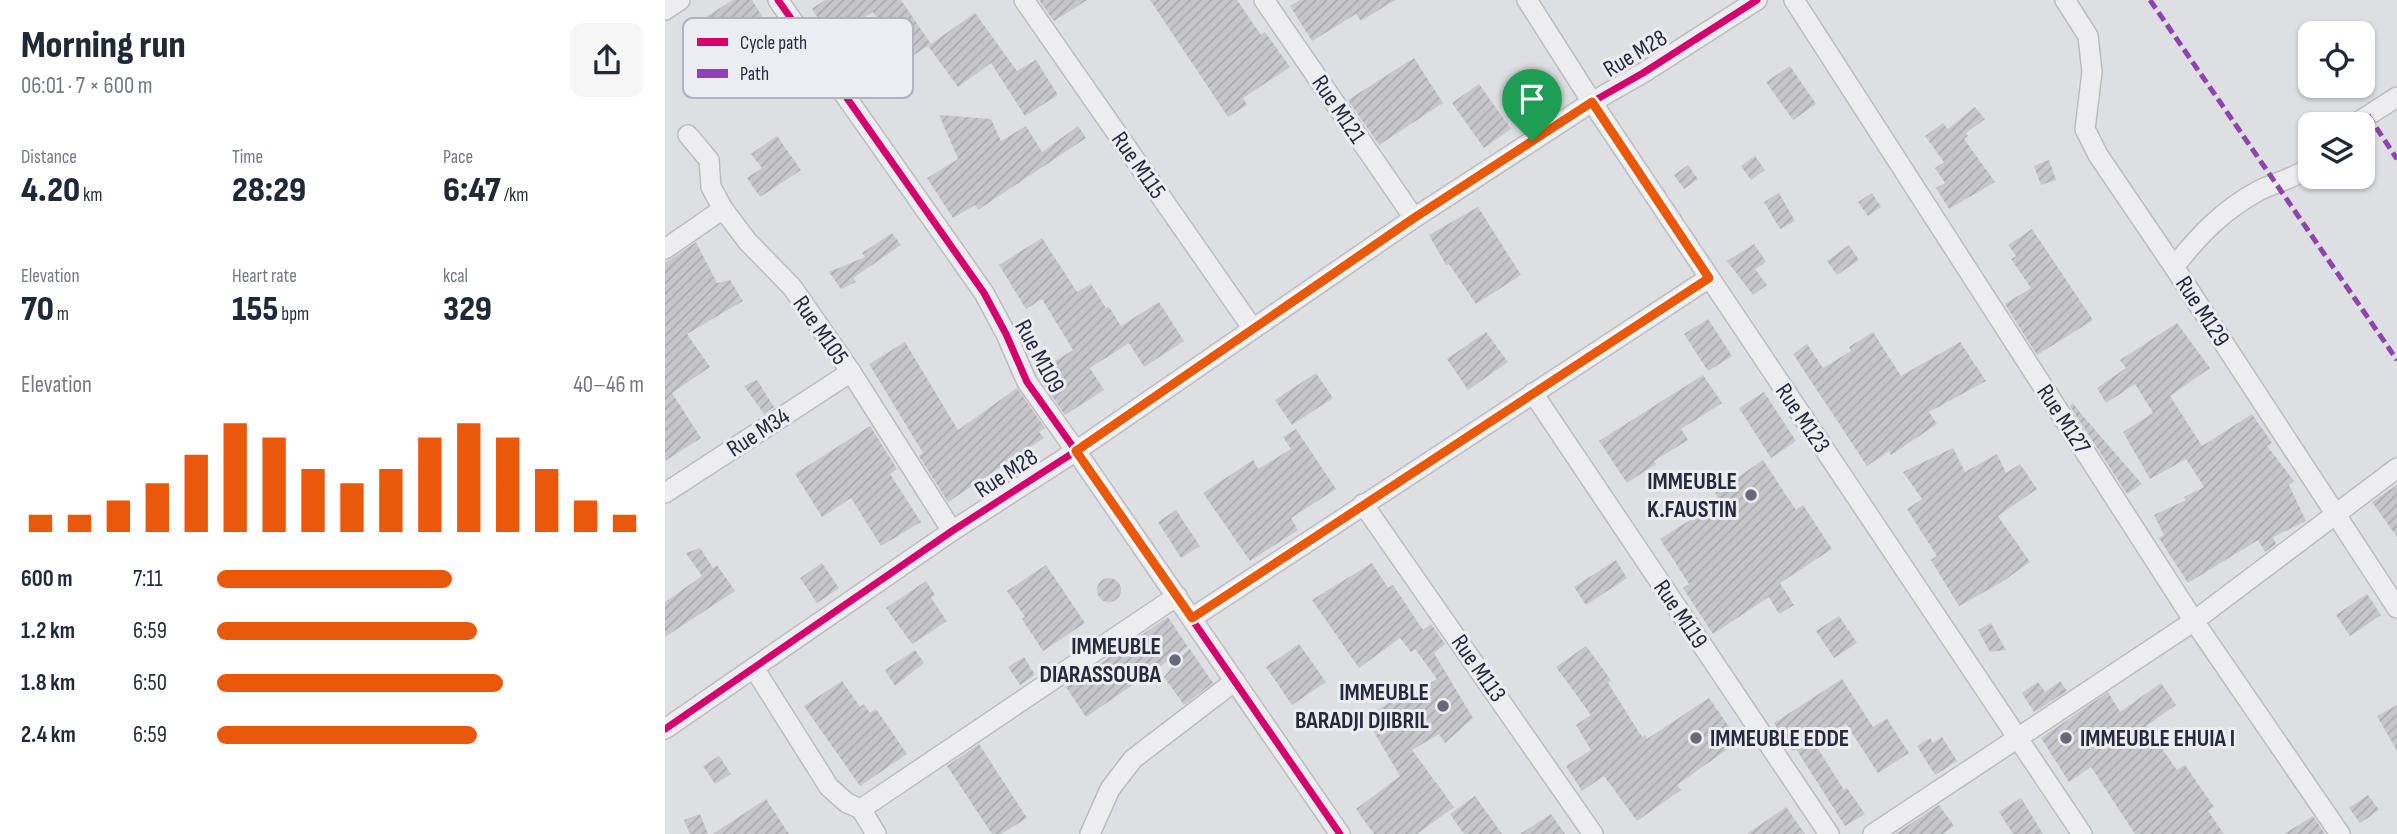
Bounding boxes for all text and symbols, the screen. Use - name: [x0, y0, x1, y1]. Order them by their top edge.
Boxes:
- legend: [683, 18, 913, 98]
- map controls: [2298, 21, 2375, 189]
- button: locate: [2298, 21, 2375, 98]
- text: Morning run: [21, 23, 186, 68]
- button: share: [570, 23, 644, 97]
- street label: Rue M28: [1598, 23, 1672, 84]
- text: Cycle path: [740, 32, 807, 55]
- text: Path: [740, 63, 769, 86]
- pin: [1502, 69, 1562, 141]
- street label: Rue M121: [1305, 70, 1372, 149]
- text: 06:01 · 7 × 600 m: [21, 72, 153, 100]
- icon: arrive: [1513, 80, 1551, 118]
- button: layers: [2298, 112, 2375, 189]
- street label: Rue M115: [1105, 126, 1172, 204]
- text: Distance: [21, 146, 77, 169]
- text: Time: [232, 146, 263, 169]
- text: Pace: [443, 146, 473, 169]
- text: 4.20: [21, 169, 80, 212]
- text: 28:29: [232, 169, 306, 212]
- text: 6:47: [443, 169, 501, 212]
- text: km: [80, 184, 103, 207]
- text: /km: [501, 184, 528, 207]
- text: Elevation: [21, 265, 80, 288]
- text: Heart rate: [232, 265, 297, 288]
- text: kcal: [443, 265, 468, 288]
- street label: Rue M129: [2169, 271, 2236, 352]
- text: 70: [21, 288, 54, 331]
- text: 155: [232, 288, 278, 331]
- text: 329: [443, 288, 492, 331]
- street label: Rue M105: [786, 290, 855, 370]
- text: m: [54, 303, 69, 326]
- text: bpm: [278, 303, 309, 326]
- street label: Rue M109: [1008, 315, 1071, 398]
- text: Elevation: [21, 371, 92, 399]
- text: 40–46 m: [573, 371, 644, 399]
- street label: Rue M123: [1769, 378, 1836, 459]
- street label: Rue M127: [2030, 379, 2097, 460]
- street label: Rue M34: [721, 401, 795, 463]
- street label: Rue M28: [969, 442, 1043, 504]
- place label: IMMEUBLE K.FAUSTIN: [1647, 467, 1737, 524]
- marker: IMMEUBLE K.FAUSTIN: [1743, 487, 1759, 503]
- text: 600 m: [21, 565, 73, 593]
- text: 7:11: [133, 565, 163, 593]
- street label: Rue M119: [1647, 575, 1714, 654]
- text: 1.2 km: [21, 617, 75, 645]
- text: 6:59: [133, 617, 167, 645]
- street label: Rue M113: [1445, 629, 1512, 708]
- place label: IMMEUBLE DIARASSOUBA: [1040, 632, 1162, 689]
- marker: IMMEUBLE DIARASSOUBA: [1167, 652, 1183, 668]
- text: 1.8 km: [21, 669, 75, 697]
- text: 6:50: [133, 669, 167, 697]
- place label: IMMEUBLE BARADJI DJIBRIL: [1295, 678, 1430, 735]
- marker: IMMEUBLE BARADJI DJIBRIL: [1435, 698, 1451, 714]
- text: 2.4 km: [21, 721, 76, 749]
- text: 6:59: [133, 721, 167, 749]
- place label: IMMEUBLE EDDE: [1710, 724, 1849, 753]
- place label: IMMEUBLE EHUIA I: [2080, 724, 2235, 753]
- marker: IMMEUBLE EDDE: [1688, 730, 1704, 746]
- marker: IMMEUBLE EHUIA I: [2058, 730, 2074, 746]

